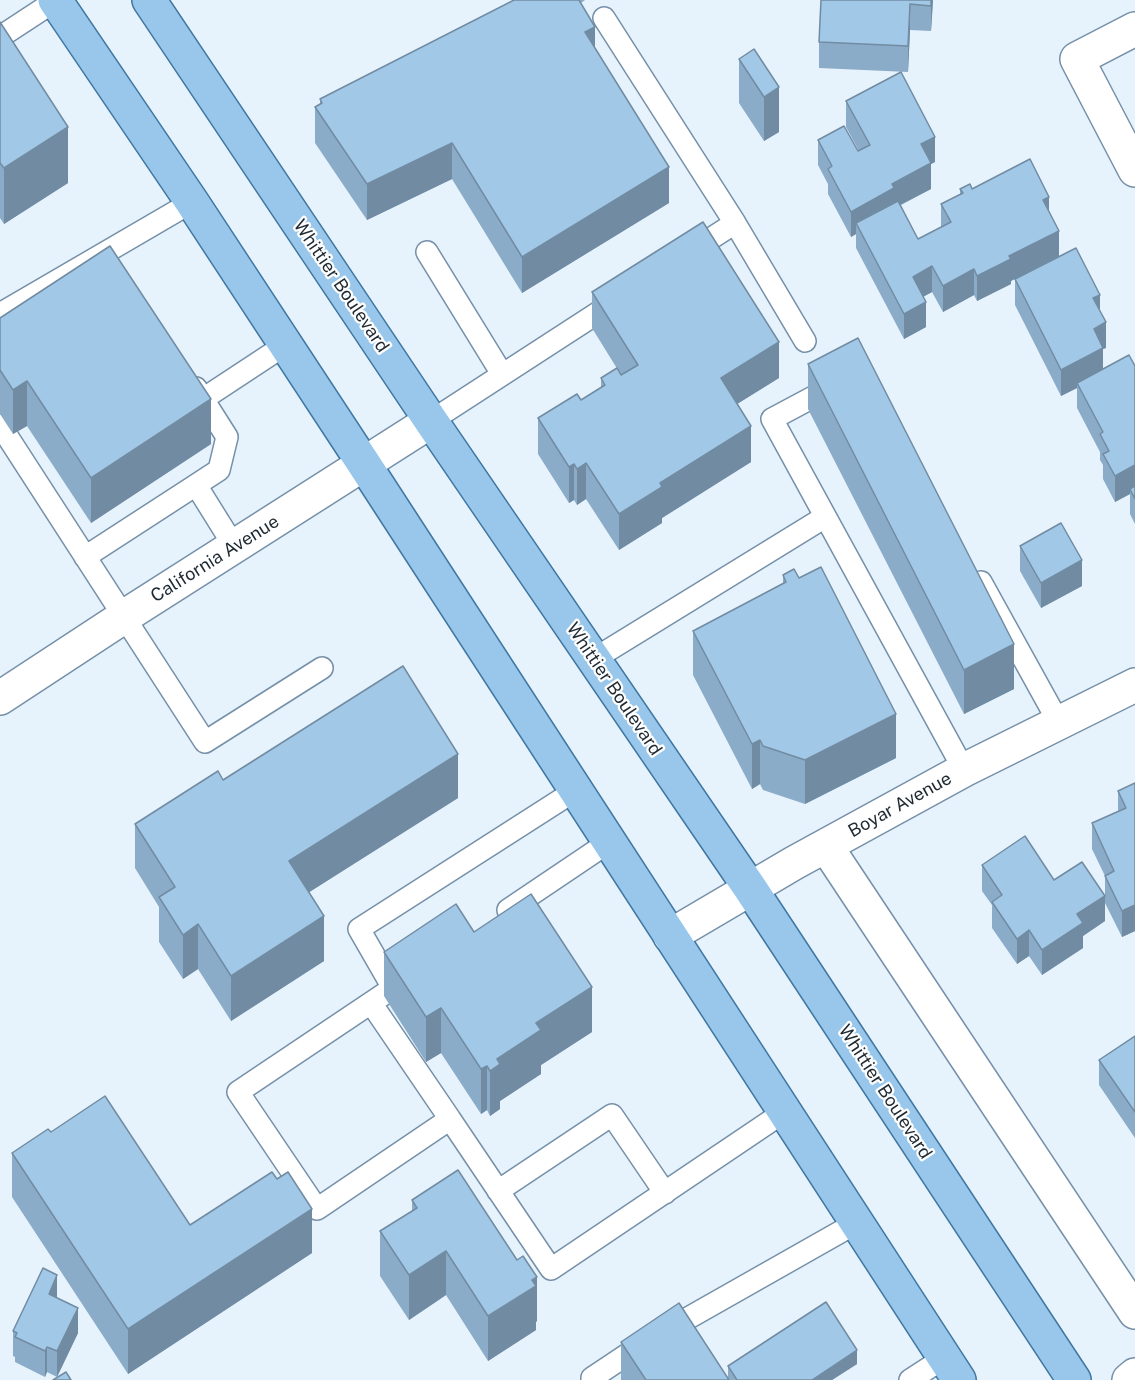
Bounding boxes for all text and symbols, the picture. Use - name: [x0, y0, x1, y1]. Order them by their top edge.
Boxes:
- street label: Whittier Boulevard: [289, 216, 393, 356]
- street label: California Avenue: [147, 511, 283, 607]
- street label: Whittier Boulevard: [562, 619, 666, 759]
- street label: Boyar Avenue: [845, 768, 955, 842]
- street label: Whittier Boulevard: [834, 1021, 936, 1163]

